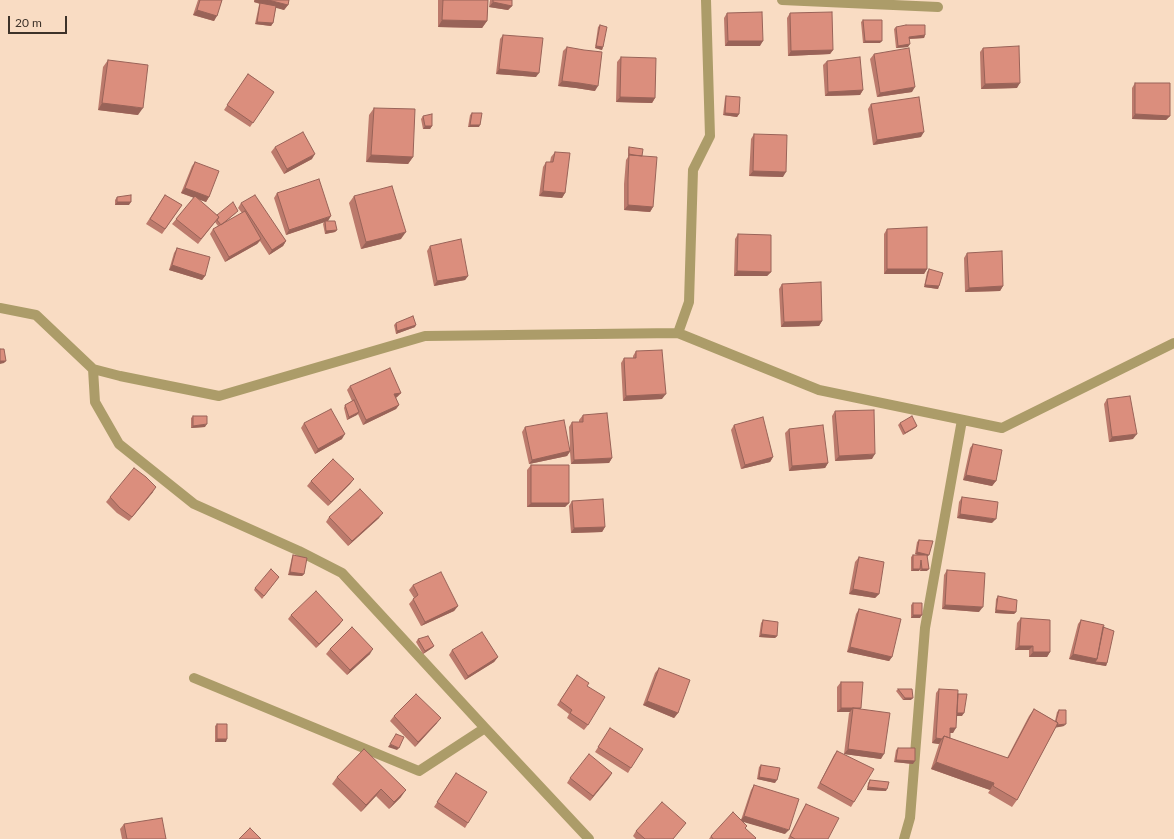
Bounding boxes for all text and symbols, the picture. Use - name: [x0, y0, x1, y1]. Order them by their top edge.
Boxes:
- scale bar: [10, 8, 69, 34]
- text: 20 m: [15, 15, 42, 30]

